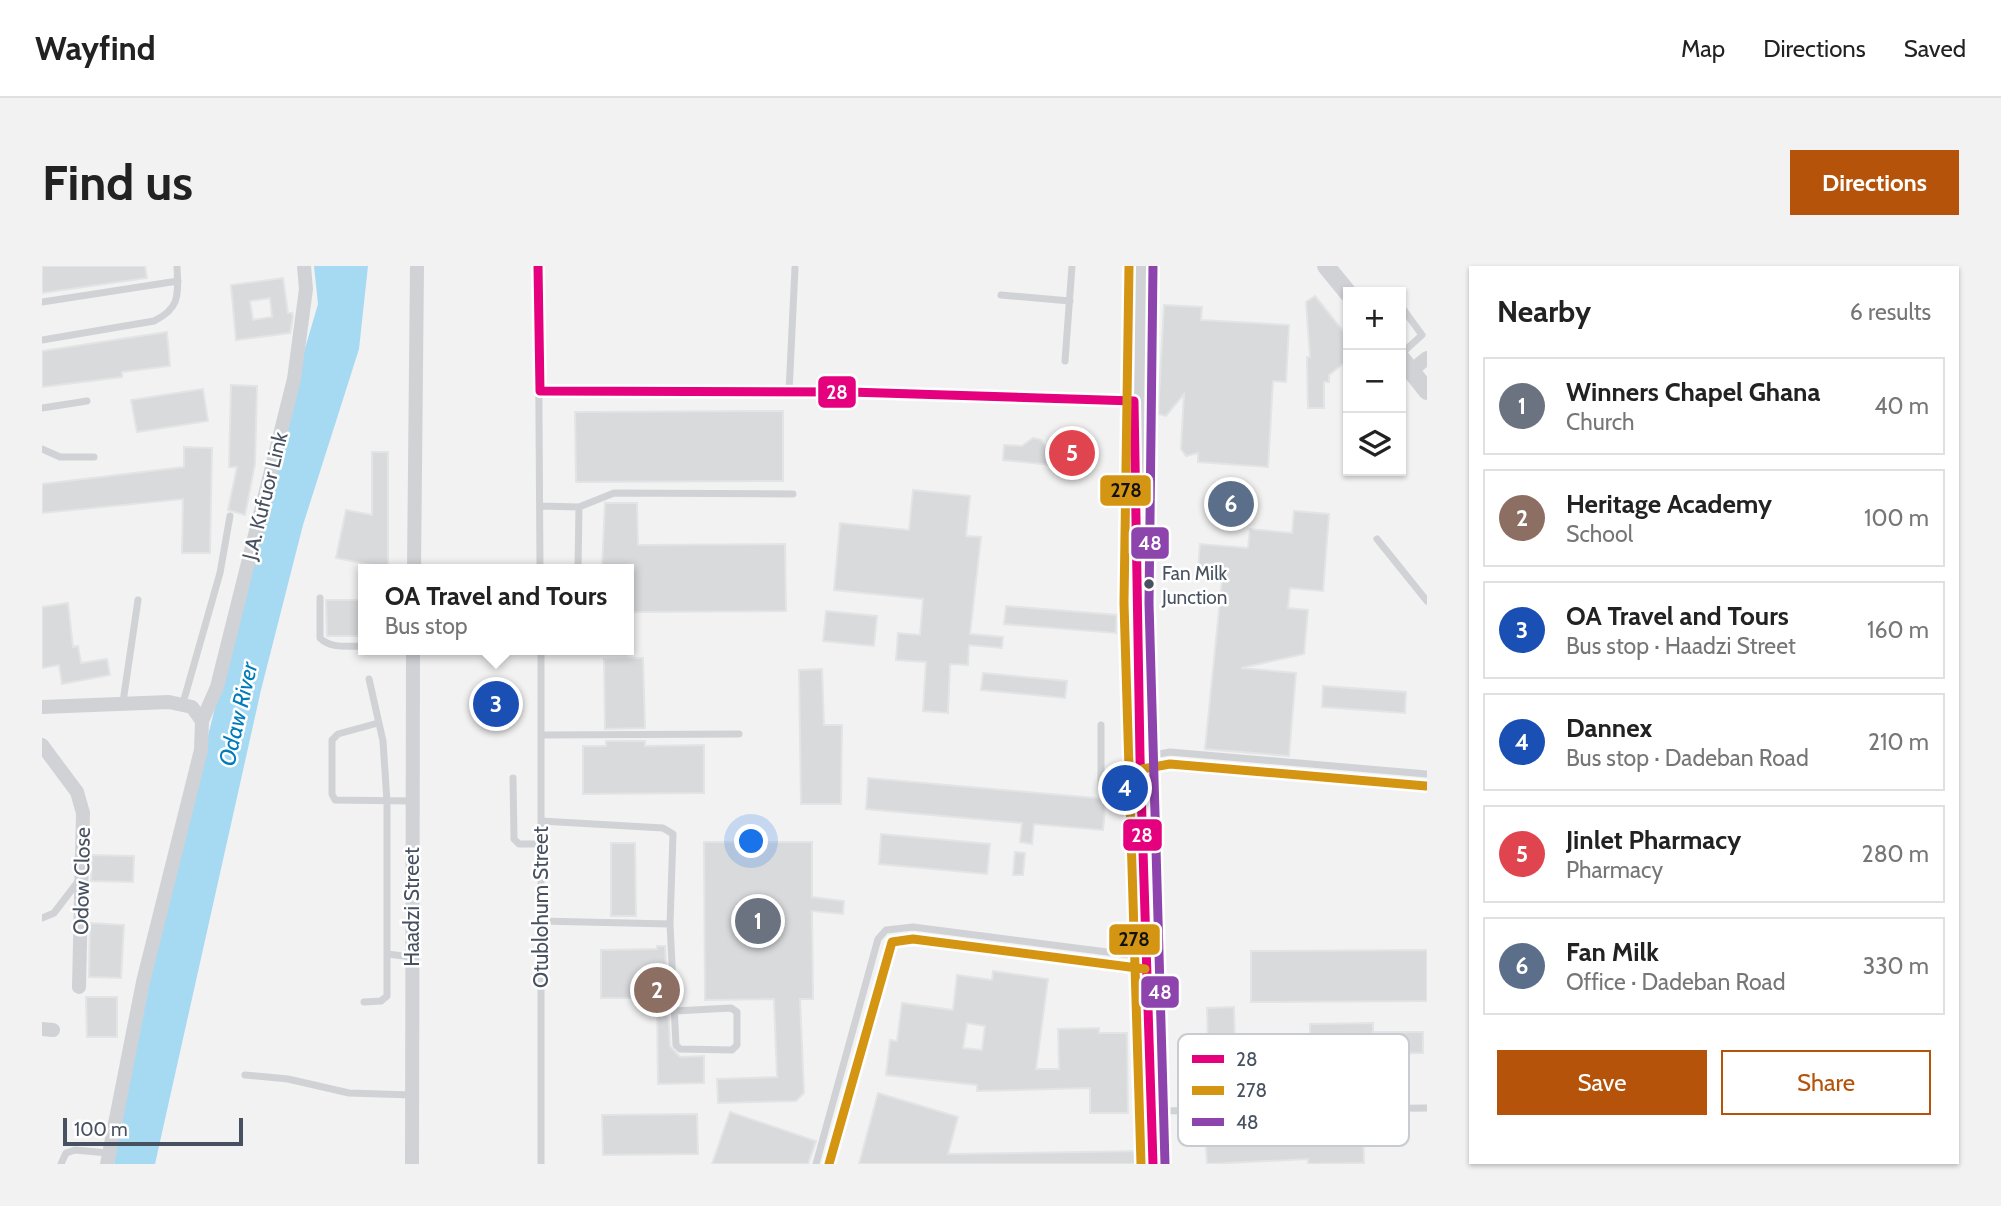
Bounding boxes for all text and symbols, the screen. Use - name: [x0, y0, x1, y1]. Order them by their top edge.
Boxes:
- text: Wayfind: [35, 28, 156, 68]
- text: Map: [1681, 34, 1725, 63]
- text: Directions: [1763, 34, 1866, 63]
- text: Saved: [1904, 34, 1966, 63]
- button: Directions: [1790, 150, 1959, 215]
- text: Find us: [42, 153, 193, 212]
- map controls: [1343, 287, 1406, 476]
- button: +: [1343, 287, 1406, 350]
- text: Nearby: [1497, 293, 1591, 330]
- text: 6 results: [1850, 298, 1931, 326]
- button: −: [1343, 350, 1406, 413]
- line badge: 28: [817, 375, 857, 409]
- text: Winners Chapel Ghana: [1566, 376, 1820, 408]
- text: 28: [826, 381, 848, 404]
- text: 1: [1518, 392, 1526, 420]
- text: 40 m: [1874, 392, 1929, 420]
- text: Church: [1566, 408, 1635, 436]
- button: layers: [1343, 413, 1406, 476]
- pin: 5: [1049, 427, 1095, 479]
- street label: J.A. Kufuor Link: [236, 429, 293, 563]
- line badge: 278: [1099, 474, 1152, 507]
- pin: 6: [1208, 478, 1254, 530]
- text: 278: [1110, 479, 1142, 502]
- text: Heritage Academy: [1566, 488, 1772, 520]
- text: 2: [1516, 504, 1528, 532]
- text: 100 m: [1864, 504, 1929, 532]
- text: School: [1566, 520, 1633, 548]
- line badge: 48: [1130, 526, 1170, 560]
- text: 48: [1138, 532, 1162, 555]
- place label: Fan Milk Junction: [1161, 562, 1228, 609]
- popup: [358, 564, 634, 655]
- marker: Fan Milk Junction: [1142, 577, 1156, 591]
- text: OA Travel and Tours: [385, 580, 607, 612]
- text: OA Travel and Tours: [1566, 600, 1789, 632]
- text: Bus stop: [385, 612, 468, 640]
- text: 3: [1516, 616, 1528, 644]
- text: 160 m: [1867, 616, 1929, 644]
- text: Bus stop · Haadzi Street: [1566, 632, 1796, 660]
- water label: Odaw River: [212, 658, 264, 769]
- pin: 3: [473, 678, 519, 730]
- text: Dannex: [1566, 712, 1652, 744]
- text: 4: [1515, 728, 1529, 756]
- text: 210 m: [1868, 728, 1929, 756]
- text: Bus stop · Dadeban Road: [1566, 744, 1809, 772]
- pin: 4: [1102, 762, 1148, 814]
- line badge: 28: [1122, 818, 1163, 852]
- your location: [734, 824, 768, 858]
- text: 28: [1131, 824, 1153, 847]
- text: Jinlet Pharmacy: [1566, 824, 1741, 856]
- street label: Otublohum Street: [528, 826, 553, 988]
- street label: Odow Close: [68, 827, 95, 935]
- text: 5: [1516, 840, 1528, 868]
- text: 280 m: [1862, 840, 1929, 868]
- street label: Haadzi Street: [399, 847, 424, 967]
- text: Pharmacy: [1566, 856, 1663, 884]
- pin: 1: [735, 895, 781, 947]
- line badge: 278: [1108, 923, 1161, 956]
- text: 278: [1118, 928, 1150, 951]
- text: Fan Milk: [1566, 936, 1659, 968]
- text: 6: [1516, 952, 1528, 980]
- text: 330 m: [1863, 952, 1929, 980]
- pin: 2: [634, 964, 680, 1016]
- text: Office · Dadeban Road: [1566, 968, 1785, 996]
- line badge: 48: [1140, 975, 1180, 1009]
- text: 48: [1148, 981, 1172, 1004]
- legend: [1178, 1034, 1409, 1146]
- text: 28: [1236, 1048, 1257, 1071]
- button: Save: [1497, 1050, 1707, 1115]
- button: Share: [1721, 1050, 1931, 1115]
- text: 278: [1236, 1079, 1267, 1102]
- text: 48: [1236, 1111, 1259, 1134]
- scale bar: [63, 1115, 243, 1147]
- text: 100 m: [74, 1118, 128, 1141]

